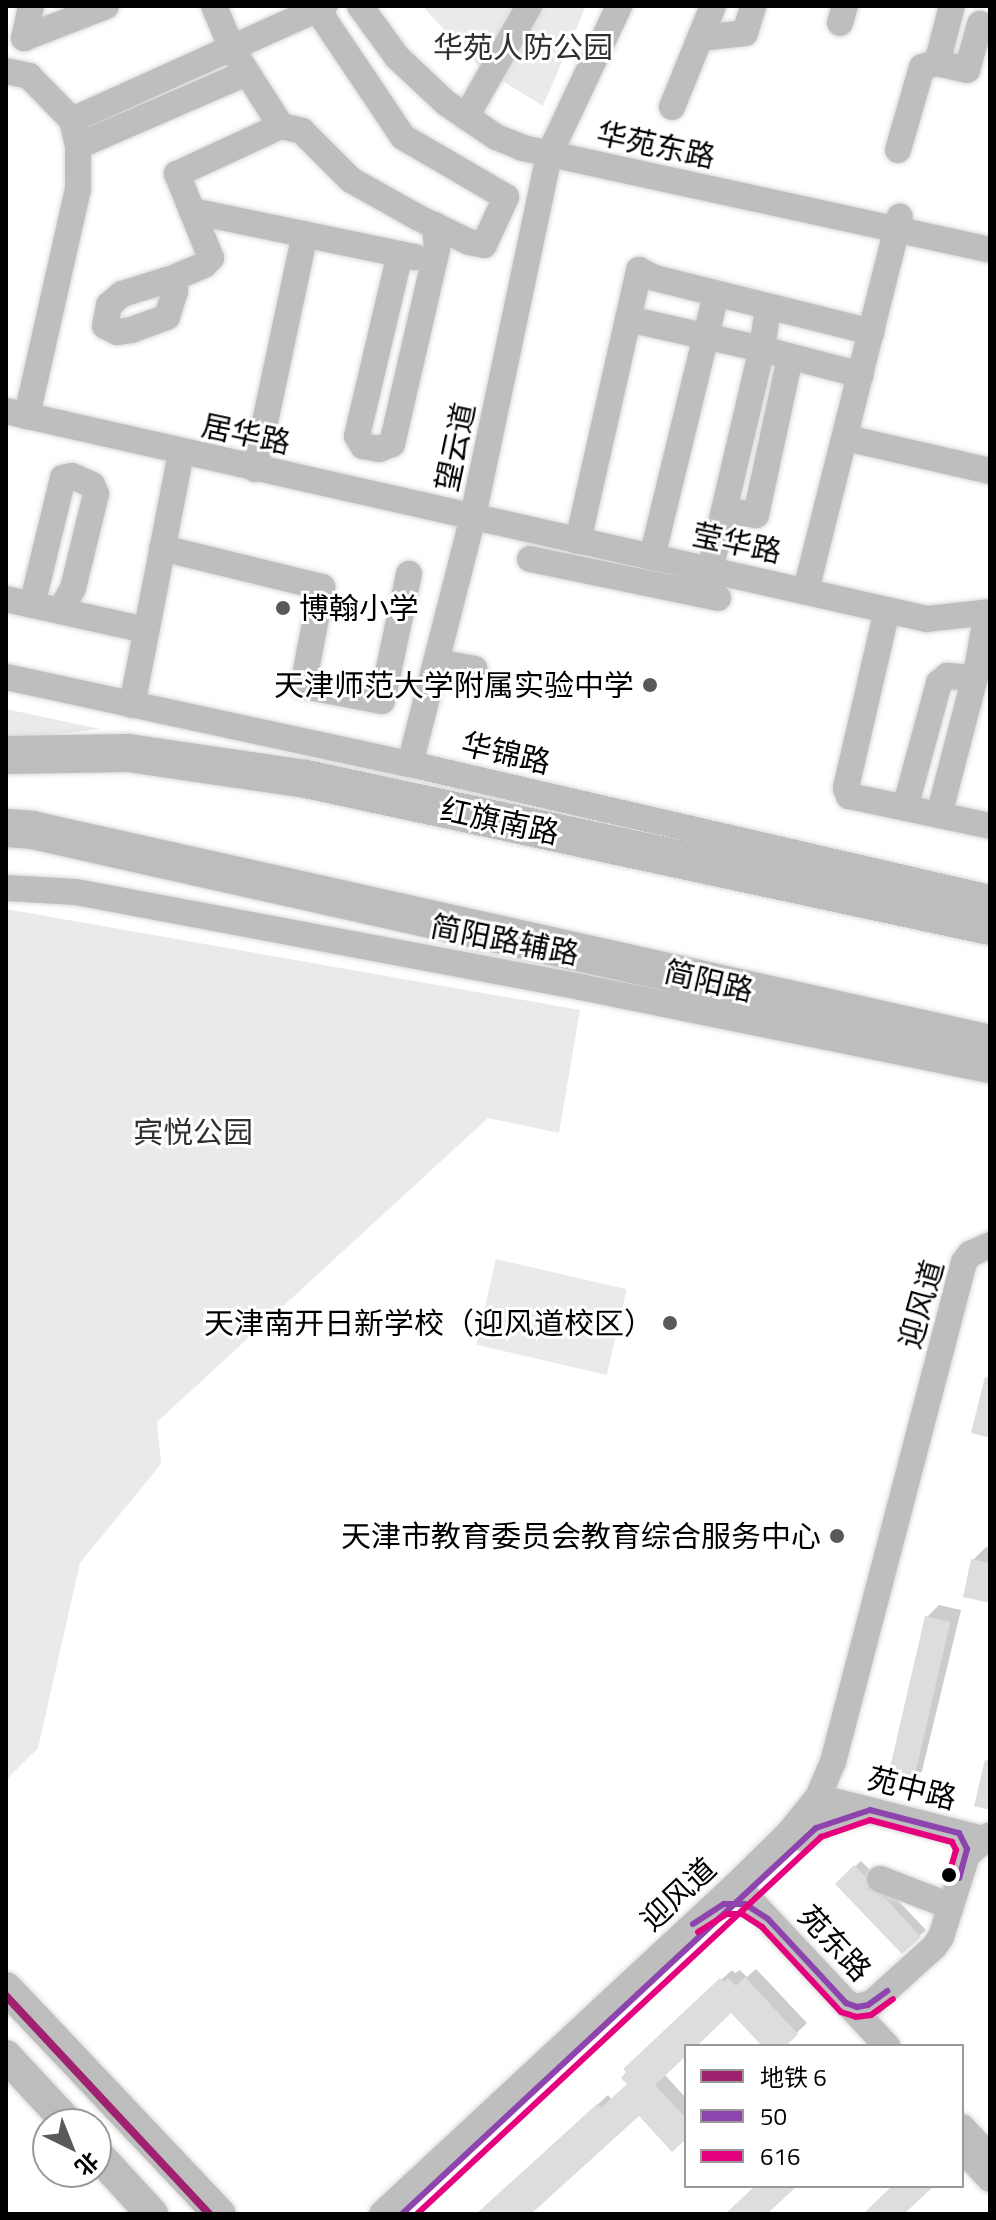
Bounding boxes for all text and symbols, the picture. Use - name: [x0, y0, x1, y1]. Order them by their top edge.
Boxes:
- park label: 华苑人防公园: [433, 29, 613, 65]
- street label: 华苑东路: [594, 115, 718, 175]
- street label: 望云道: [428, 399, 482, 495]
- street label: 居华路: [198, 407, 294, 461]
- street label: 莹华路: [689, 516, 785, 570]
- place label: 博翰小学: [299, 590, 419, 626]
- marker: 博翰小学: [274, 599, 292, 617]
- place label: 天津师范大学附属实验中学: [274, 667, 634, 703]
- marker: 天津师范大学附属实验中学: [641, 676, 659, 694]
- street label: 华锦路: [458, 725, 554, 781]
- street label: 红旗南路: [438, 791, 562, 851]
- street label: 简阳路辅路: [428, 908, 582, 972]
- street label: 简阳路: [661, 953, 757, 1009]
- park label: 宾悦公园: [133, 1114, 253, 1150]
- street label: 迎风道: [891, 1256, 951, 1352]
- place label: 天津南开日新学校（迎风道校区）: [204, 1305, 654, 1341]
- marker: 天津南开日新学校（迎风道校区）: [661, 1314, 679, 1332]
- place label: 天津市教育委员会教育综合服务中心: [341, 1518, 821, 1554]
- marker: 天津市教育委员会教育综合服务中心: [828, 1527, 846, 1545]
- street label: 苑中路: [864, 1760, 960, 1816]
- street label: 迎风道: [633, 1850, 723, 1938]
- unlabelled marker: [941, 1867, 957, 1883]
- street label: 苑东路: [791, 1898, 879, 1988]
- legend: [684, 2044, 964, 2188]
- text: 地铁 6: [760, 2059, 827, 2095]
- text: 50: [760, 2098, 787, 2134]
- north arrow: [32, 2108, 112, 2188]
- text: 616: [760, 2138, 800, 2174]
- text: 北: [67, 2144, 107, 2184]

